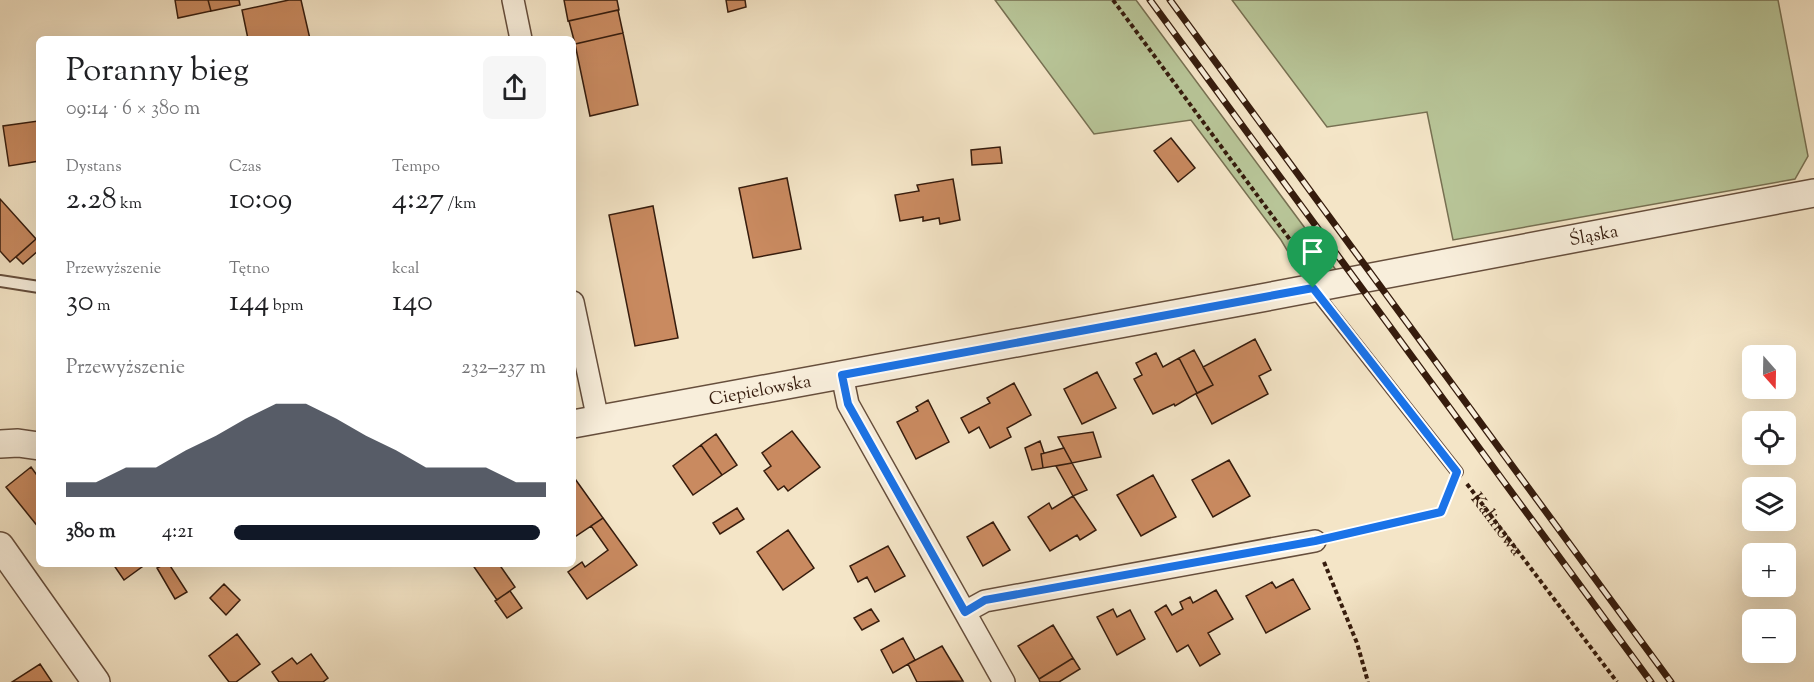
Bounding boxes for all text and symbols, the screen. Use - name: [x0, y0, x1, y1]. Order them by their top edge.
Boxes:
- text: Poranny bieg: [66, 48, 249, 96]
- button: share: [483, 56, 546, 119]
- text: 09:14 · 6 × 380 m: [66, 95, 200, 124]
- text: Dystans: [66, 156, 122, 179]
- text: Czas: [229, 156, 261, 179]
- text: Tempo: [392, 156, 440, 179]
- text: 2.28: [66, 179, 117, 222]
- text: 10:09: [229, 179, 292, 222]
- text: 4:27: [392, 179, 444, 222]
- text: km: [117, 193, 142, 216]
- text: /km: [444, 193, 476, 216]
- street label: Śląska: [1567, 219, 1621, 254]
- pin: [1287, 226, 1338, 288]
- icon: arrive: [1296, 235, 1329, 268]
- text: Przewyższenie: [66, 258, 161, 281]
- text: Tętno: [229, 258, 270, 281]
- text: kcal: [392, 258, 420, 281]
- text: 30: [66, 281, 94, 324]
- text: 144: [229, 281, 269, 324]
- text: 140: [392, 281, 433, 324]
- text: m: [94, 295, 110, 318]
- text: bpm: [269, 295, 304, 318]
- north arrow: [1742, 345, 1796, 399]
- map controls: [1742, 345, 1796, 663]
- text: Przewyższenie: [66, 354, 185, 383]
- text: 232–237 m: [461, 354, 546, 383]
- street label: Ciepielowska: [707, 370, 814, 414]
- button: locate: [1742, 411, 1796, 465]
- button: layers: [1742, 477, 1796, 531]
- street label: Kalinowa: [1463, 488, 1528, 562]
- text: 380 m: [66, 518, 115, 547]
- text: 4:21: [162, 518, 193, 547]
- button: +: [1742, 543, 1796, 597]
- button: −: [1742, 609, 1796, 663]

